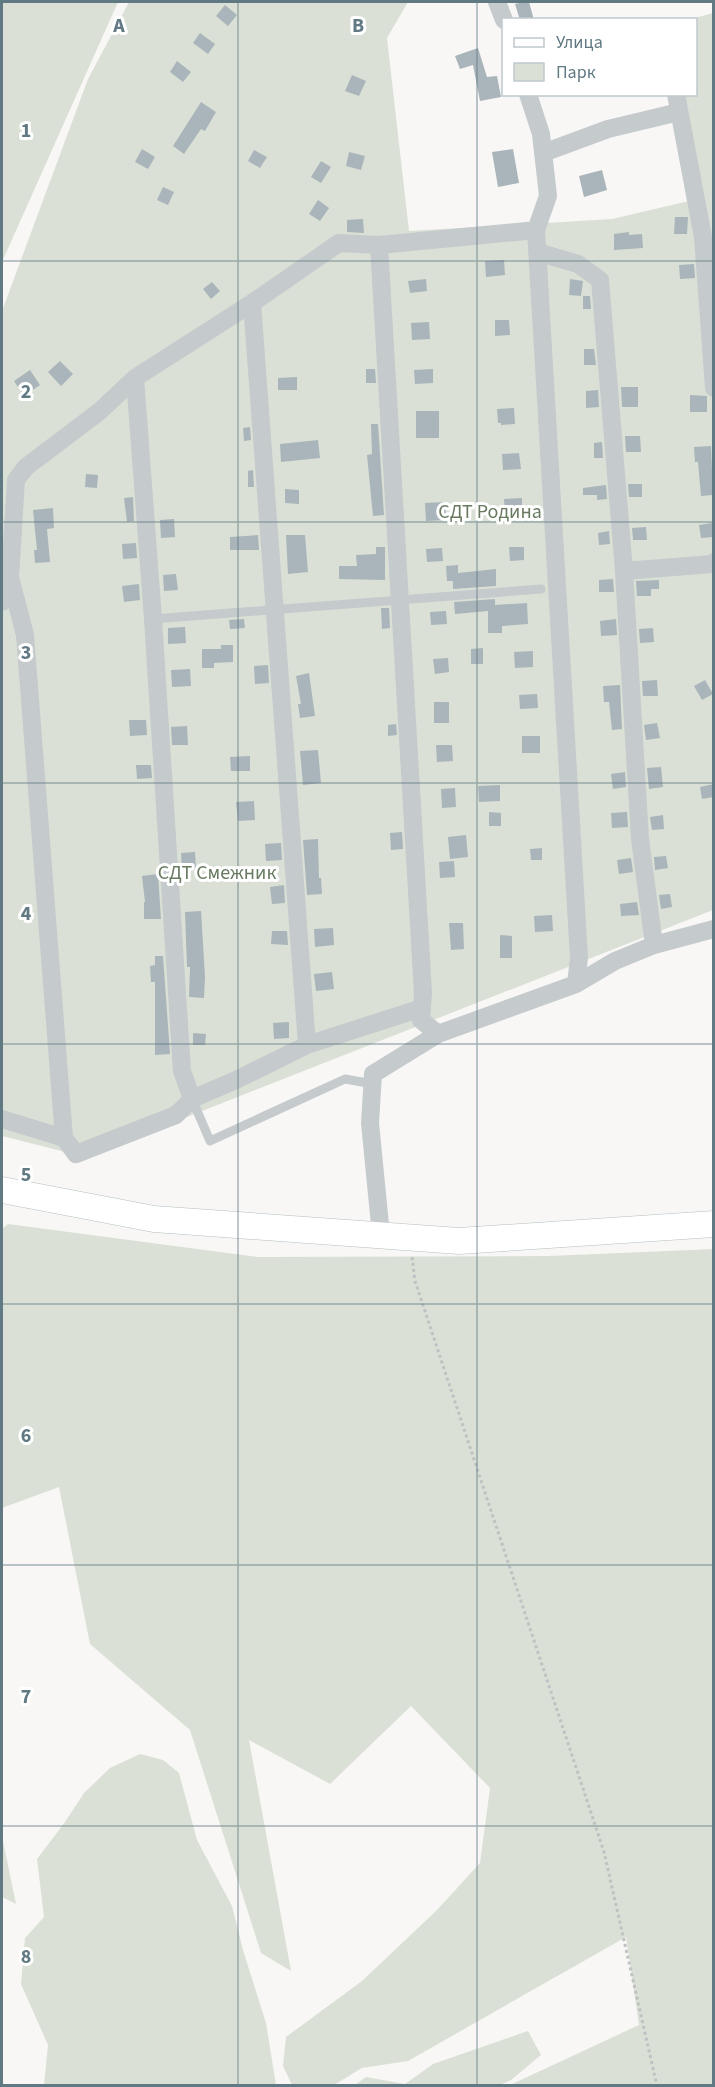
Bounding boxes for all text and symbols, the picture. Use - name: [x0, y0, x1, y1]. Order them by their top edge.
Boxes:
- text: A: [112, 12, 125, 40]
- text: B: [352, 12, 364, 40]
- legend: [502, 18, 697, 96]
- text: Улица: [556, 30, 603, 55]
- text: Парк: [556, 60, 596, 85]
- text: 1: [21, 117, 31, 145]
- text: 2: [21, 378, 31, 406]
- park label: СДТ Родина: [438, 498, 542, 526]
- text: 3: [21, 639, 31, 667]
- park label: СДТ Смежник: [158, 859, 276, 887]
- text: 4: [21, 900, 32, 928]
- text: 5: [21, 1161, 31, 1189]
- text: 6: [21, 1422, 31, 1450]
- text: 7: [21, 1683, 31, 1711]
- text: 8: [21, 1943, 31, 1971]

